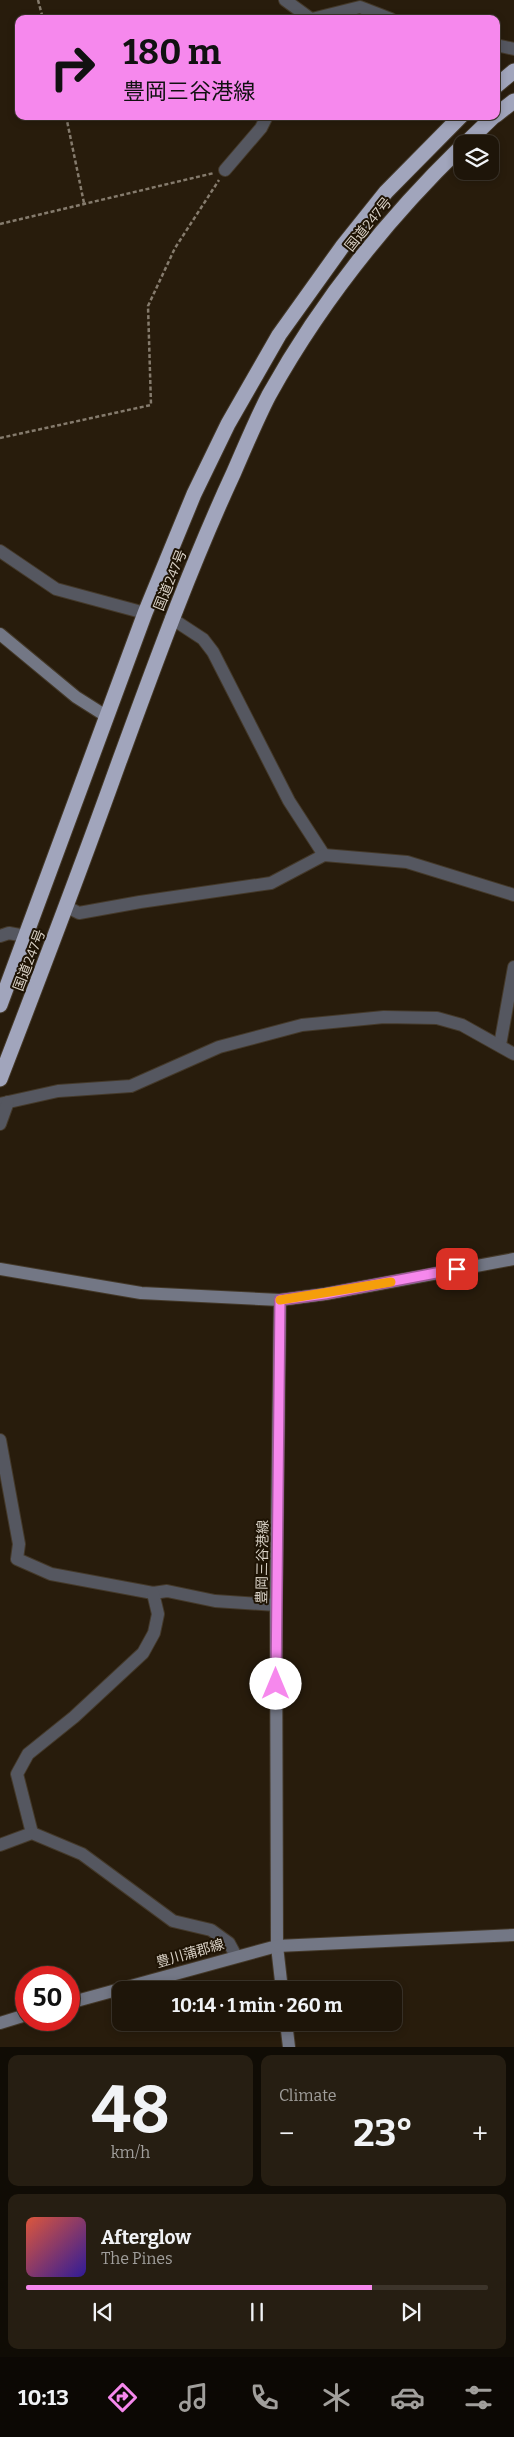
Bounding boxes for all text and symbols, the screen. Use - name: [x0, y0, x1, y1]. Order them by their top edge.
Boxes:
- text: 180 m: [123, 31, 221, 73]
- icon: right: [40, 35, 105, 100]
- text: 豊岡三谷港線: [123, 78, 255, 105]
- map controls: [454, 135, 499, 180]
- button: layers: [454, 135, 499, 180]
- street label: 国道247号: [341, 194, 395, 255]
- street label: 国道247号: [150, 547, 190, 613]
- street label: 国道247号: [10, 927, 49, 993]
- pin: [436, 1248, 478, 1290]
- icon: arrive: [443, 1255, 471, 1283]
- street label: 豊岡三谷港線: [253, 1520, 272, 1604]
- position arrow: [249, 1657, 301, 1709]
- street label: 豊川蒲郡線: [154, 1936, 226, 1971]
- speed limit sign: 50: [15, 1966, 80, 2031]
- text: 10:14 · 1 min · 260 m: [172, 1994, 342, 2017]
- text: 48: [91, 2071, 170, 2149]
- text: Climate: [279, 2086, 337, 2105]
- text: 23°: [353, 2110, 413, 2156]
- text: −: [279, 2117, 294, 2150]
- text: +: [472, 2117, 488, 2150]
- text: km/h: [111, 2143, 150, 2162]
- text: Afterglow: [101, 2226, 191, 2249]
- text: The Pines: [101, 2249, 173, 2268]
- icon: previous: [89, 2298, 117, 2326]
- icon: pause: [243, 2298, 271, 2326]
- icon: next: [397, 2298, 425, 2326]
- icon: directions: [105, 2380, 140, 2415]
- icon: music: [176, 2380, 211, 2415]
- icon: phone: [247, 2380, 282, 2415]
- icon: climate: [319, 2380, 354, 2415]
- icon: car: [390, 2380, 425, 2415]
- icon: filters: [461, 2380, 496, 2415]
- text: 10:13: [18, 2384, 69, 2411]

